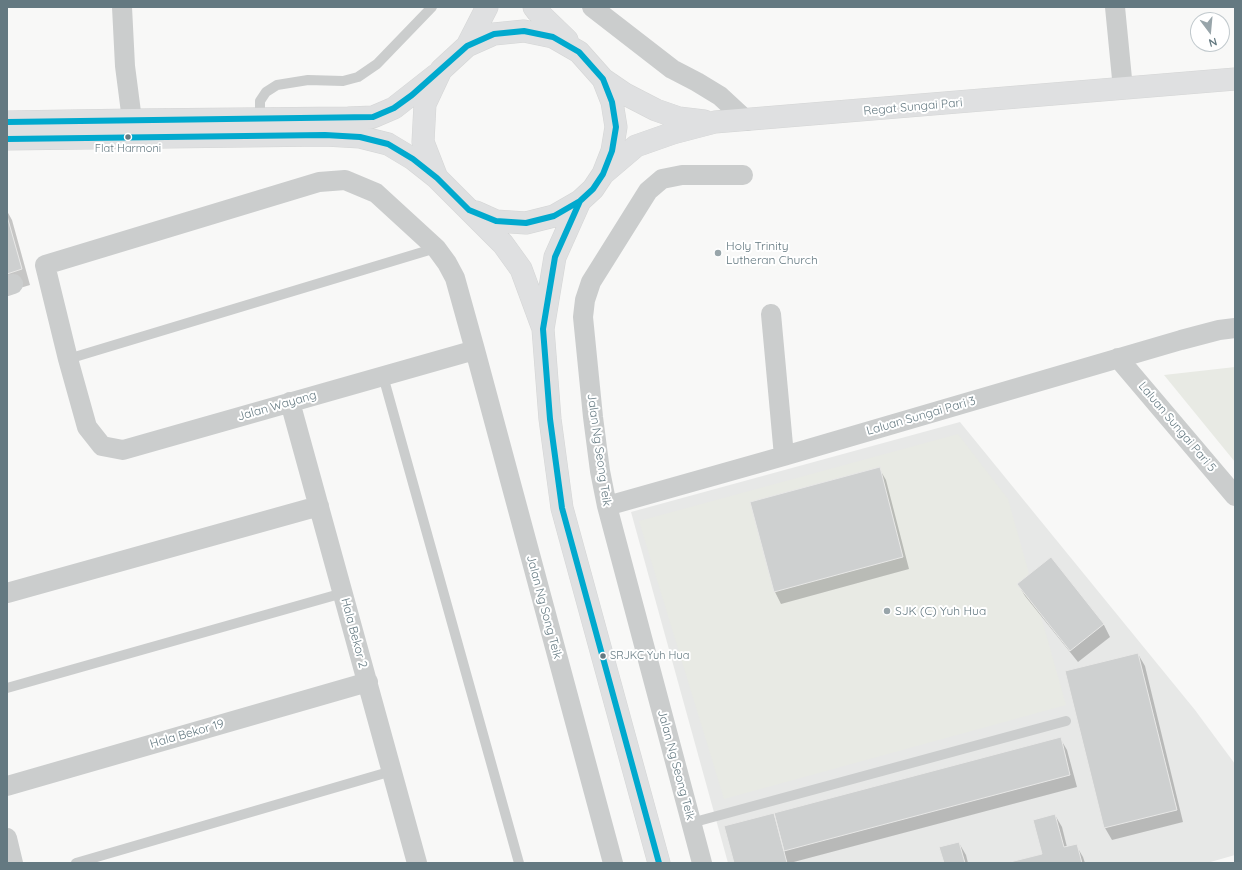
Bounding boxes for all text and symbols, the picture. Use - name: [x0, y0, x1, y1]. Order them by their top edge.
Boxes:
- north arrow: [1190, 12, 1230, 52]
- text: N: [1207, 35, 1219, 50]
- street label: Regat Sungai Pari: [863, 95, 963, 119]
- marker: Flat Harmoni: [123, 132, 133, 142]
- place label: Flat Harmoni: [95, 142, 161, 156]
- place label: Holy Trinity Lutheran Church: [726, 239, 818, 267]
- marker: Holy Trinity Lutheran Church: [713, 248, 723, 258]
- street label: Laluan Sungai Pari 5: [1135, 379, 1219, 475]
- street label: Jalan Wayang: [236, 388, 318, 424]
- street label: Jalan Ng Seong Teik: [584, 393, 614, 507]
- street label: Laluan Sungai Pari 3: [865, 394, 977, 438]
- street label: Jalan Ng Song Teik: [523, 553, 565, 661]
- street label: Hala Bekor 2: [338, 596, 370, 670]
- place label: SJK (C) Yuh Hua: [895, 604, 986, 618]
- marker: SJK (C) Yuh Hua: [882, 606, 892, 616]
- place label: SRJKC Yuh Hua: [610, 649, 689, 663]
- marker: SRJKC Yuh Hua: [598, 651, 608, 661]
- street label: Jalan Ng Seong Teik: [654, 708, 698, 822]
- street label: Hala Bekor 19: [148, 717, 226, 751]

